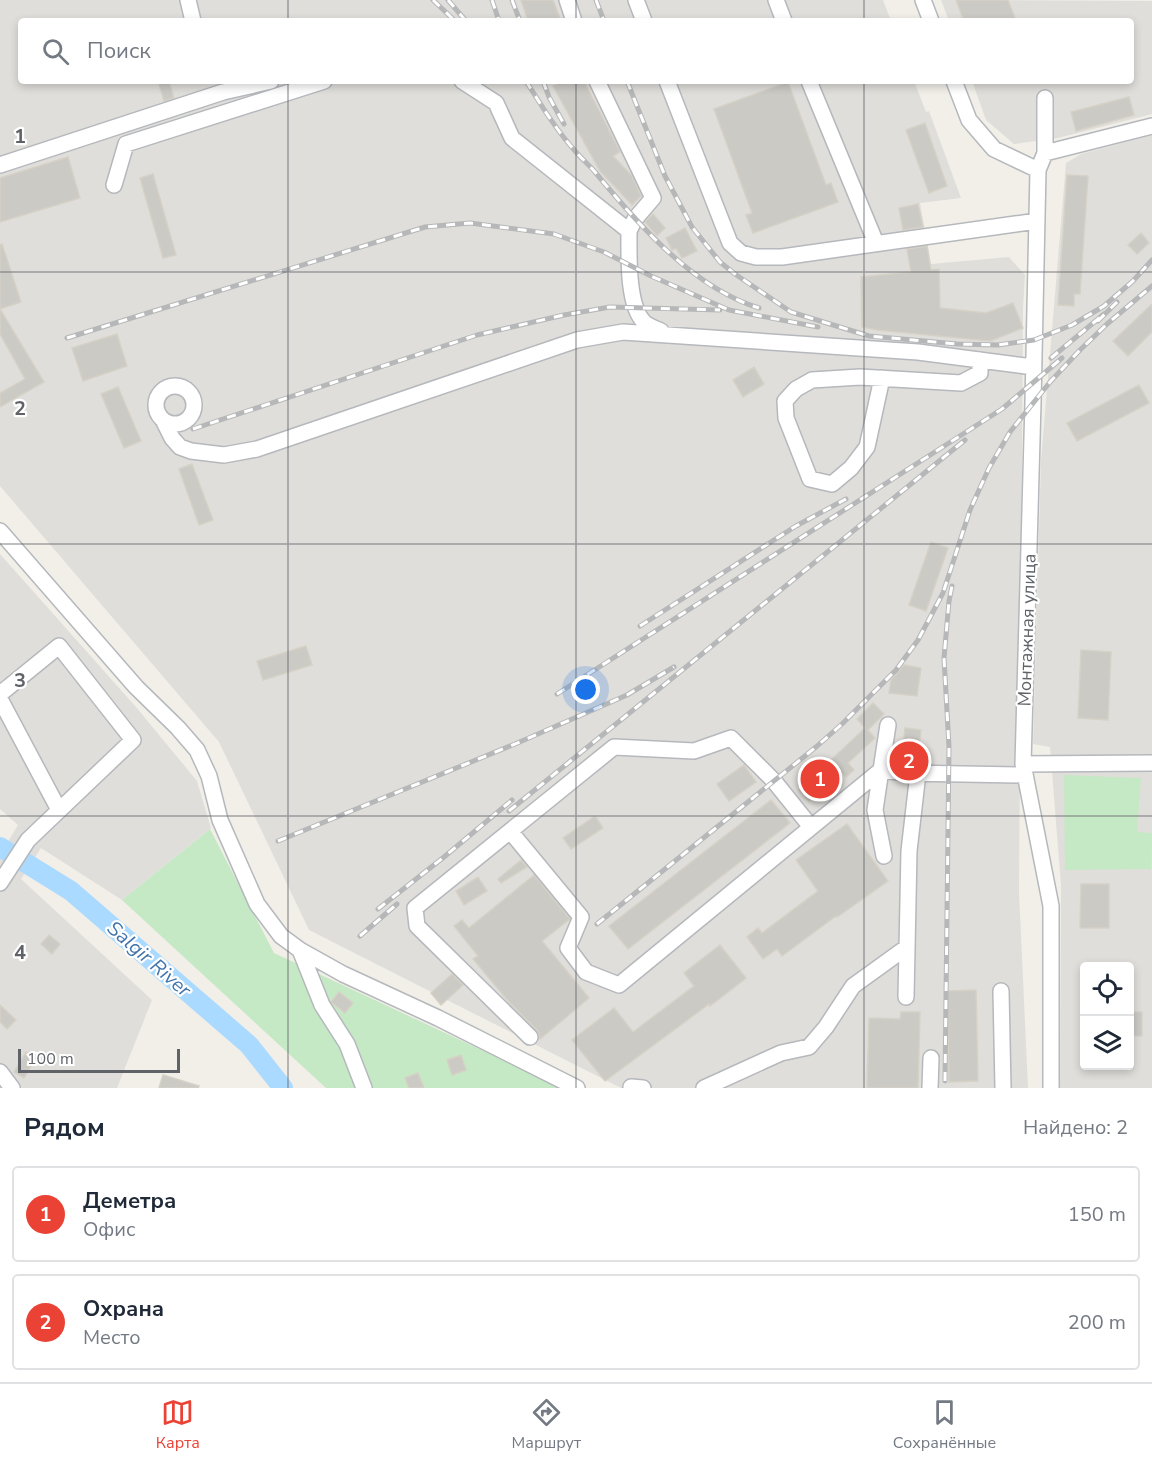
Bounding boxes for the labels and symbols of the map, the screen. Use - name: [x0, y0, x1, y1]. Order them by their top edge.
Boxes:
- text: 1: [14, 123, 26, 150]
- text: 2: [14, 395, 26, 422]
- street label: Монтажная улица: [1012, 553, 1042, 707]
- text: 3: [14, 667, 26, 694]
- your location: [571, 675, 600, 704]
- pin: 2: [890, 738, 928, 783]
- pin: 1: [800, 756, 840, 802]
- water label: Salgir River: [101, 915, 197, 1004]
- text: 4: [14, 939, 26, 966]
- scale bar: [18, 1046, 180, 1074]

